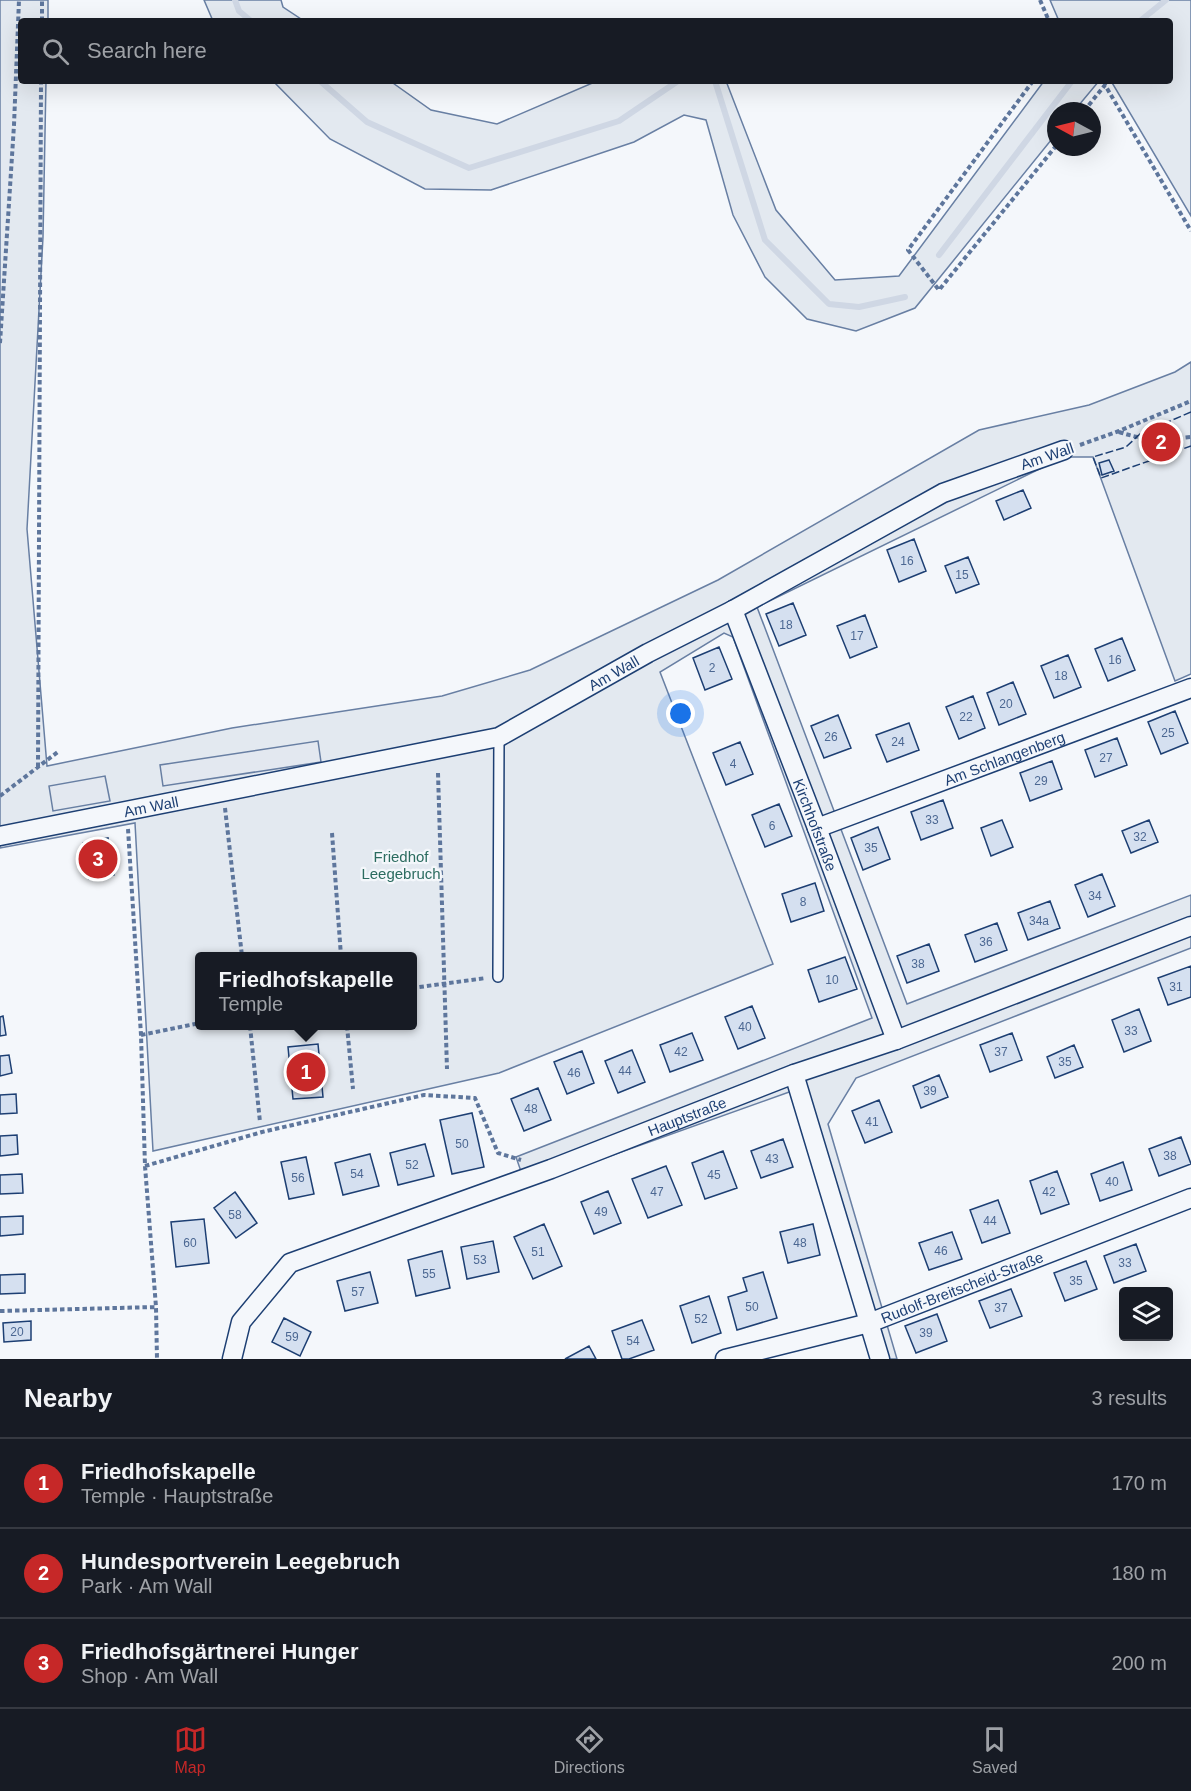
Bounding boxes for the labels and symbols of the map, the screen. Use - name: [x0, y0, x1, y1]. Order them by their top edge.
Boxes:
- north arrow: [1047, 102, 1101, 156]
- pin: 2: [1142, 420, 1180, 464]
- street label: Am Wall: [1018, 439, 1076, 473]
- house number: 16: [900, 554, 914, 568]
- house number: 15: [955, 568, 969, 582]
- house number: 18: [779, 618, 793, 632]
- house number: 17: [850, 629, 864, 643]
- street label: Am Wall: [585, 652, 642, 694]
- house number: 16: [1108, 653, 1122, 667]
- house number: 2: [709, 661, 716, 675]
- house number: 18: [1054, 669, 1068, 683]
- house number: 20: [999, 697, 1013, 711]
- your location: [666, 699, 695, 728]
- house number: 22: [959, 710, 973, 724]
- house number: 25: [1161, 726, 1175, 740]
- street label: Am Schlangenberg: [942, 728, 1067, 788]
- house number: 26: [824, 730, 838, 744]
- house number: 24: [891, 735, 905, 749]
- house number: 27: [1099, 751, 1113, 765]
- house number: 4: [730, 757, 737, 771]
- house number: 29: [1034, 774, 1048, 788]
- street label: Kirchhofstraße: [790, 776, 841, 873]
- street label: Am Wall: [122, 792, 180, 820]
- house number: 33: [925, 813, 939, 827]
- house number: 6: [769, 819, 776, 833]
- house number: 32: [1133, 830, 1147, 844]
- pin: 3: [78, 836, 118, 882]
- house number: 35: [864, 841, 878, 855]
- park label: Friedhof Leegebruch: [361, 848, 441, 882]
- house number: 34: [1088, 889, 1102, 903]
- house number: 8: [800, 895, 807, 909]
- house number: 34a: [1029, 914, 1049, 928]
- house number: 36: [979, 935, 993, 949]
- house number: 38: [911, 957, 925, 971]
- house number: 10: [825, 973, 839, 987]
- house number: 31: [1169, 980, 1183, 994]
- house number: 40: [738, 1020, 752, 1034]
- house number: 33: [1124, 1024, 1138, 1038]
- house number: 42: [674, 1045, 688, 1059]
- house number: 37: [994, 1045, 1008, 1059]
- pin: 1: [286, 1050, 326, 1094]
- house number: 35: [1058, 1055, 1072, 1069]
- house number: 44: [618, 1064, 632, 1078]
- house number: 46: [567, 1066, 581, 1080]
- house number: 39: [923, 1084, 937, 1098]
- street label: Hauptstraße: [645, 1093, 728, 1139]
- house number: 48: [524, 1102, 538, 1116]
- house number: 41: [865, 1115, 879, 1129]
- house number: 50: [455, 1137, 469, 1151]
- house number: 38: [1163, 1149, 1177, 1163]
- house number: 43: [765, 1152, 779, 1166]
- house number: 52: [405, 1158, 419, 1172]
- house number: 54: [350, 1167, 364, 1181]
- house number: 45: [707, 1168, 721, 1182]
- house number: 56: [291, 1171, 305, 1185]
- house number: 40: [1105, 1175, 1119, 1189]
- house number: 47: [650, 1185, 664, 1199]
- house number: 42: [1042, 1185, 1056, 1199]
- house number: 49: [594, 1205, 608, 1219]
- house number: 58: [228, 1208, 242, 1222]
- house number: 44: [983, 1214, 997, 1228]
- house number: 60: [183, 1236, 197, 1250]
- house number: 48: [793, 1236, 807, 1250]
- house number: 46: [934, 1244, 948, 1258]
- house number: 51: [531, 1245, 545, 1259]
- street label: Rudolf-Breitscheid-Straße: [878, 1248, 1045, 1326]
- house number: 53: [473, 1253, 487, 1267]
- house number: 33: [1118, 1256, 1132, 1270]
- house number: 55: [422, 1267, 436, 1281]
- house number: 35: [1069, 1274, 1083, 1288]
- house number: 57: [351, 1285, 365, 1299]
- house number: 50: [745, 1300, 759, 1314]
- house number: 37: [994, 1301, 1008, 1315]
- house number: 52: [694, 1312, 708, 1326]
- house number: 20: [10, 1325, 24, 1339]
- house number: 39: [919, 1326, 933, 1340]
- house number: 59: [285, 1330, 299, 1344]
- house number: 54: [626, 1334, 640, 1348]

